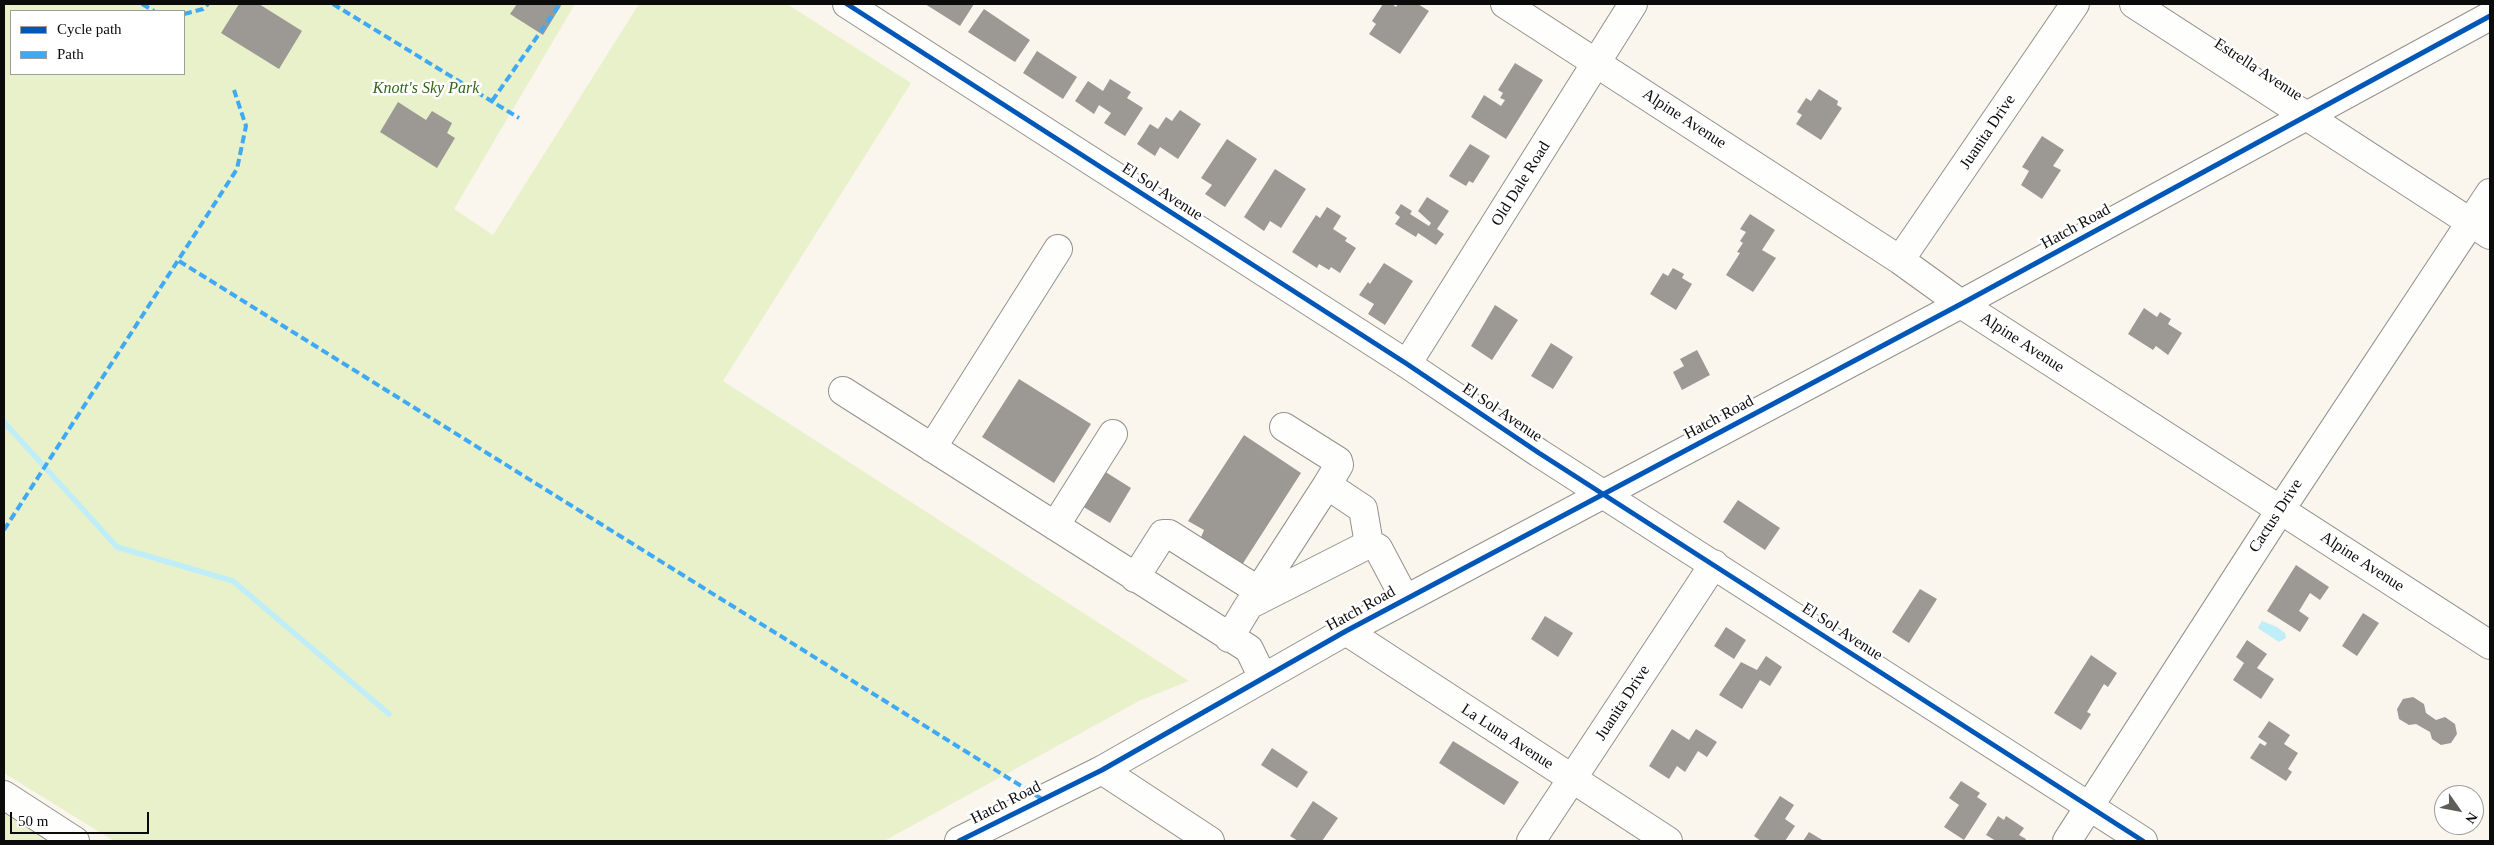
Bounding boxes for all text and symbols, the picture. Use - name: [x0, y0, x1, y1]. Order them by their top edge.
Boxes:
- legend: [10, 10, 185, 75]
- text: Cycle path: [57, 21, 122, 37]
- street label: Estrella Avenue: [2210, 34, 2306, 106]
- text: Path: [57, 46, 84, 62]
- park label: Knott's Sky Park: [373, 79, 479, 99]
- street label: Alpine Avenue: [1638, 85, 1730, 153]
- street label: Juanita Drive: [1956, 91, 2020, 173]
- street label: Old Dale Road: [1487, 138, 1555, 230]
- street label: El Sol Avenue: [1118, 159, 1206, 225]
- street label: Hatch Road: [2038, 200, 2114, 254]
- street label: Alpine Avenue: [1976, 309, 2068, 377]
- street label: El Sol Avenue: [1458, 379, 1546, 447]
- street label: Hatch Road: [1681, 392, 1757, 444]
- street label: Cactus Drive: [2245, 476, 2307, 556]
- street label: Alpine Avenue: [2316, 528, 2408, 596]
- street label: Hatch Road: [1323, 582, 1399, 636]
- street label: El Sol Avenue: [1798, 599, 1886, 665]
- street label: Juanita Drive: [1592, 662, 1654, 744]
- street label: La Luna Avenue: [1457, 700, 1557, 774]
- street label: Hatch Road: [968, 777, 1044, 829]
- north arrow: [2434, 785, 2484, 835]
- scale bar: [12, 802, 151, 834]
- text: N: [2462, 810, 2480, 826]
- text: 50 m: [18, 813, 48, 829]

